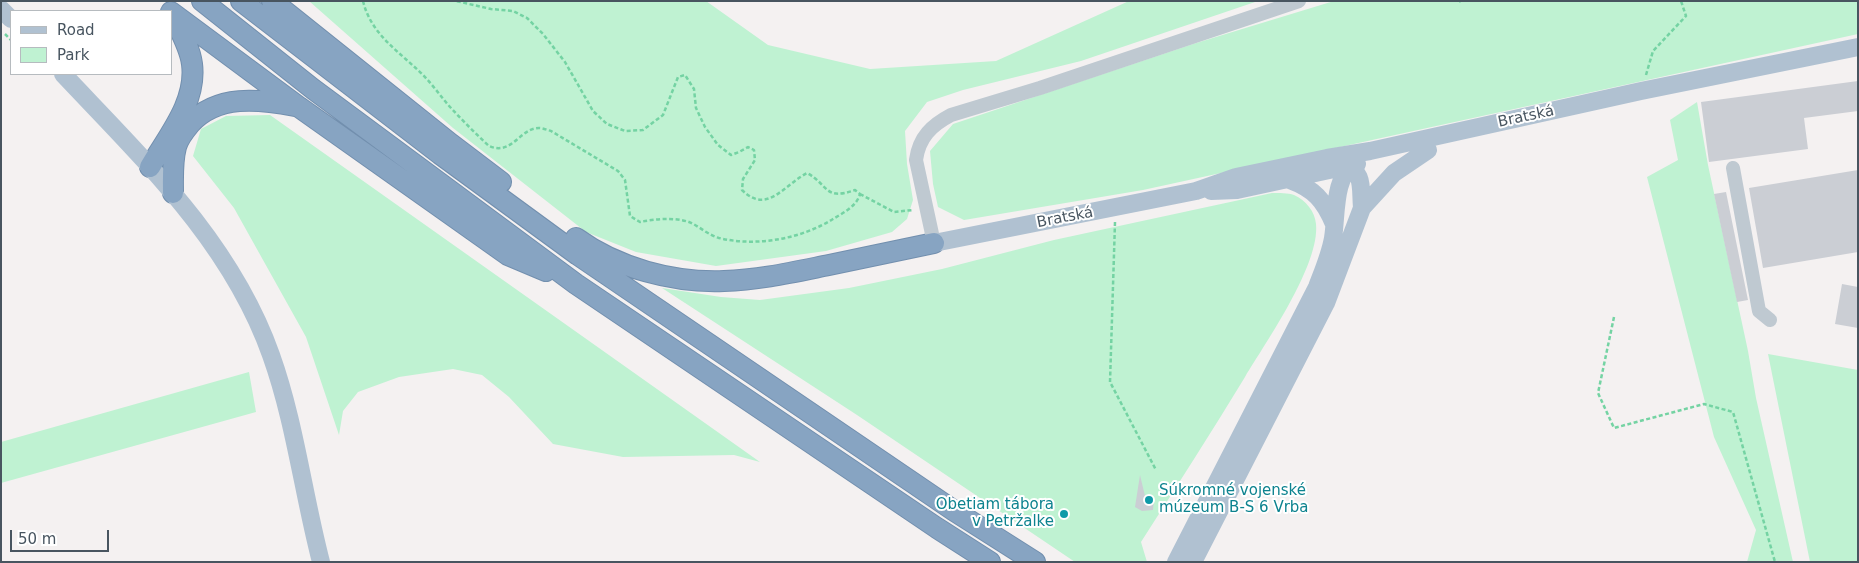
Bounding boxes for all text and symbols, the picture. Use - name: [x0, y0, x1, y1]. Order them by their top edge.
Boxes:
- legend: [10, 10, 172, 75]
- text: Road: [57, 21, 95, 39]
- text: Park: [57, 46, 89, 64]
- street label: Bratská: [1496, 102, 1556, 132]
- street label: Bratská: [1035, 204, 1095, 232]
- place label: Súkromné vojenské múzeum B-S 6 Vrba: [1159, 482, 1309, 517]
- marker: Súkromné vojenské múzeum B-S 6 Vrba: [1143, 494, 1155, 506]
- place label: Obetiam tábora v Petržalke: [936, 496, 1054, 531]
- marker: Obetiam tábora v Petržalke: [1058, 508, 1070, 520]
- scale bar: [12, 520, 111, 552]
- text: 50 m: [18, 530, 56, 548]

